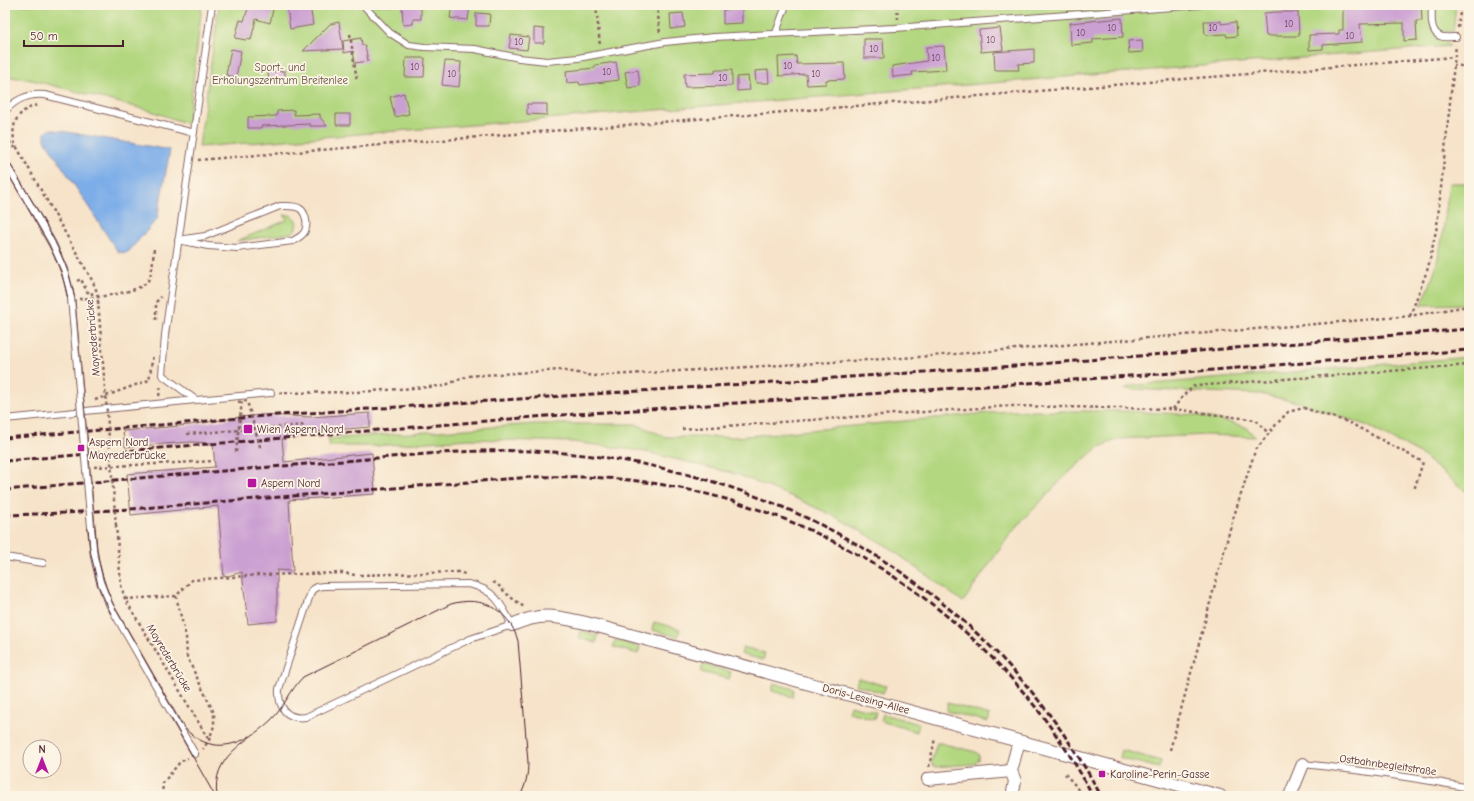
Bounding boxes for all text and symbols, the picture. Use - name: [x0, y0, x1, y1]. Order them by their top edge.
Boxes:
- house number: 10: [1284, 19, 1294, 29]
- scale bar: [24, 22, 123, 48]
- house number: 10: [1107, 23, 1117, 33]
- house number: 10: [1208, 23, 1218, 33]
- house number: 10: [1076, 28, 1086, 38]
- text: 50 m: [30, 29, 58, 43]
- house number: 10: [1345, 31, 1355, 41]
- house number: 10: [986, 35, 996, 45]
- house number: 10: [514, 37, 524, 47]
- house number: 10: [869, 44, 879, 54]
- house number: 10: [931, 53, 941, 63]
- park label: Sport- und Erholungszentrum Breitenlee: [212, 61, 349, 87]
- house number: 10: [783, 61, 793, 71]
- house number: 10: [410, 62, 420, 72]
- house number: 10: [602, 67, 612, 77]
- house number: 10: [447, 69, 457, 79]
- house number: 10: [811, 69, 821, 79]
- house number: 10: [718, 73, 728, 83]
- street label: Mayrederbrücke: [83, 299, 103, 377]
- marker: Wien Aspern Nord: [242, 423, 254, 435]
- place label: Wien Aspern Nord: [257, 423, 344, 436]
- place label: Aspern Nord Mayrederbrücke: [89, 436, 166, 462]
- marker: Aspern Nord Mayrederbrücke: [76, 443, 86, 453]
- marker: Aspern Nord: [246, 477, 258, 489]
- place label: Aspern Nord: [261, 477, 321, 490]
- street label: Mayrederbrücke: [144, 622, 195, 695]
- street label: Doris-Lessing-Allee: [821, 681, 911, 717]
- north arrow: [22, 739, 62, 779]
- text: N: [38, 743, 46, 756]
- street label: Ostbahnbegleitstraße: [1339, 752, 1438, 778]
- place label: Karoline-Perin-Gasse: [1110, 768, 1210, 781]
- marker: Karoline-Perin-Gasse: [1097, 769, 1107, 779]

